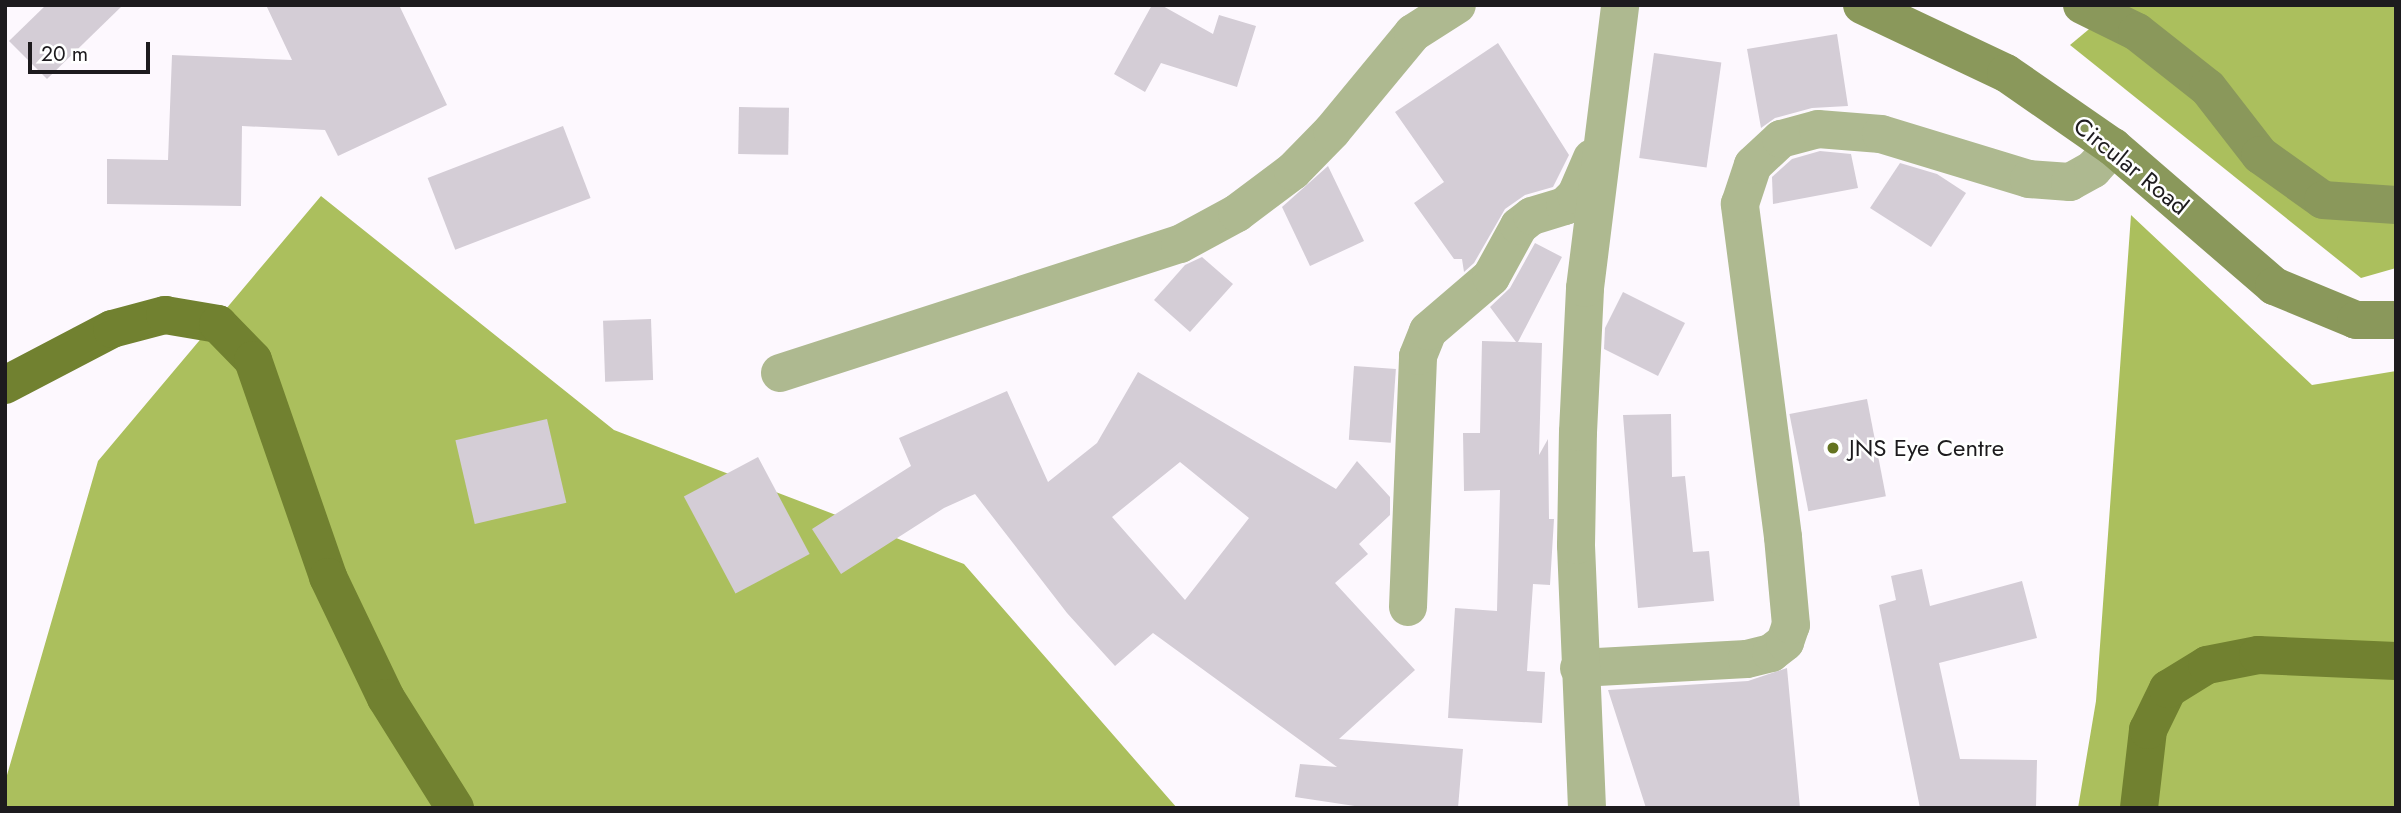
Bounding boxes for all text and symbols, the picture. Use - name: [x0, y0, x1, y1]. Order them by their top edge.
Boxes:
- scale bar: [32, 28, 154, 72]
- text: 20 m: [41, 39, 88, 69]
- street label: Circular Road: [2068, 111, 2194, 221]
- place label: JNS Eye Centre: [1849, 434, 2004, 462]
- marker: JNS Eye Centre: [1823, 438, 1843, 458]

